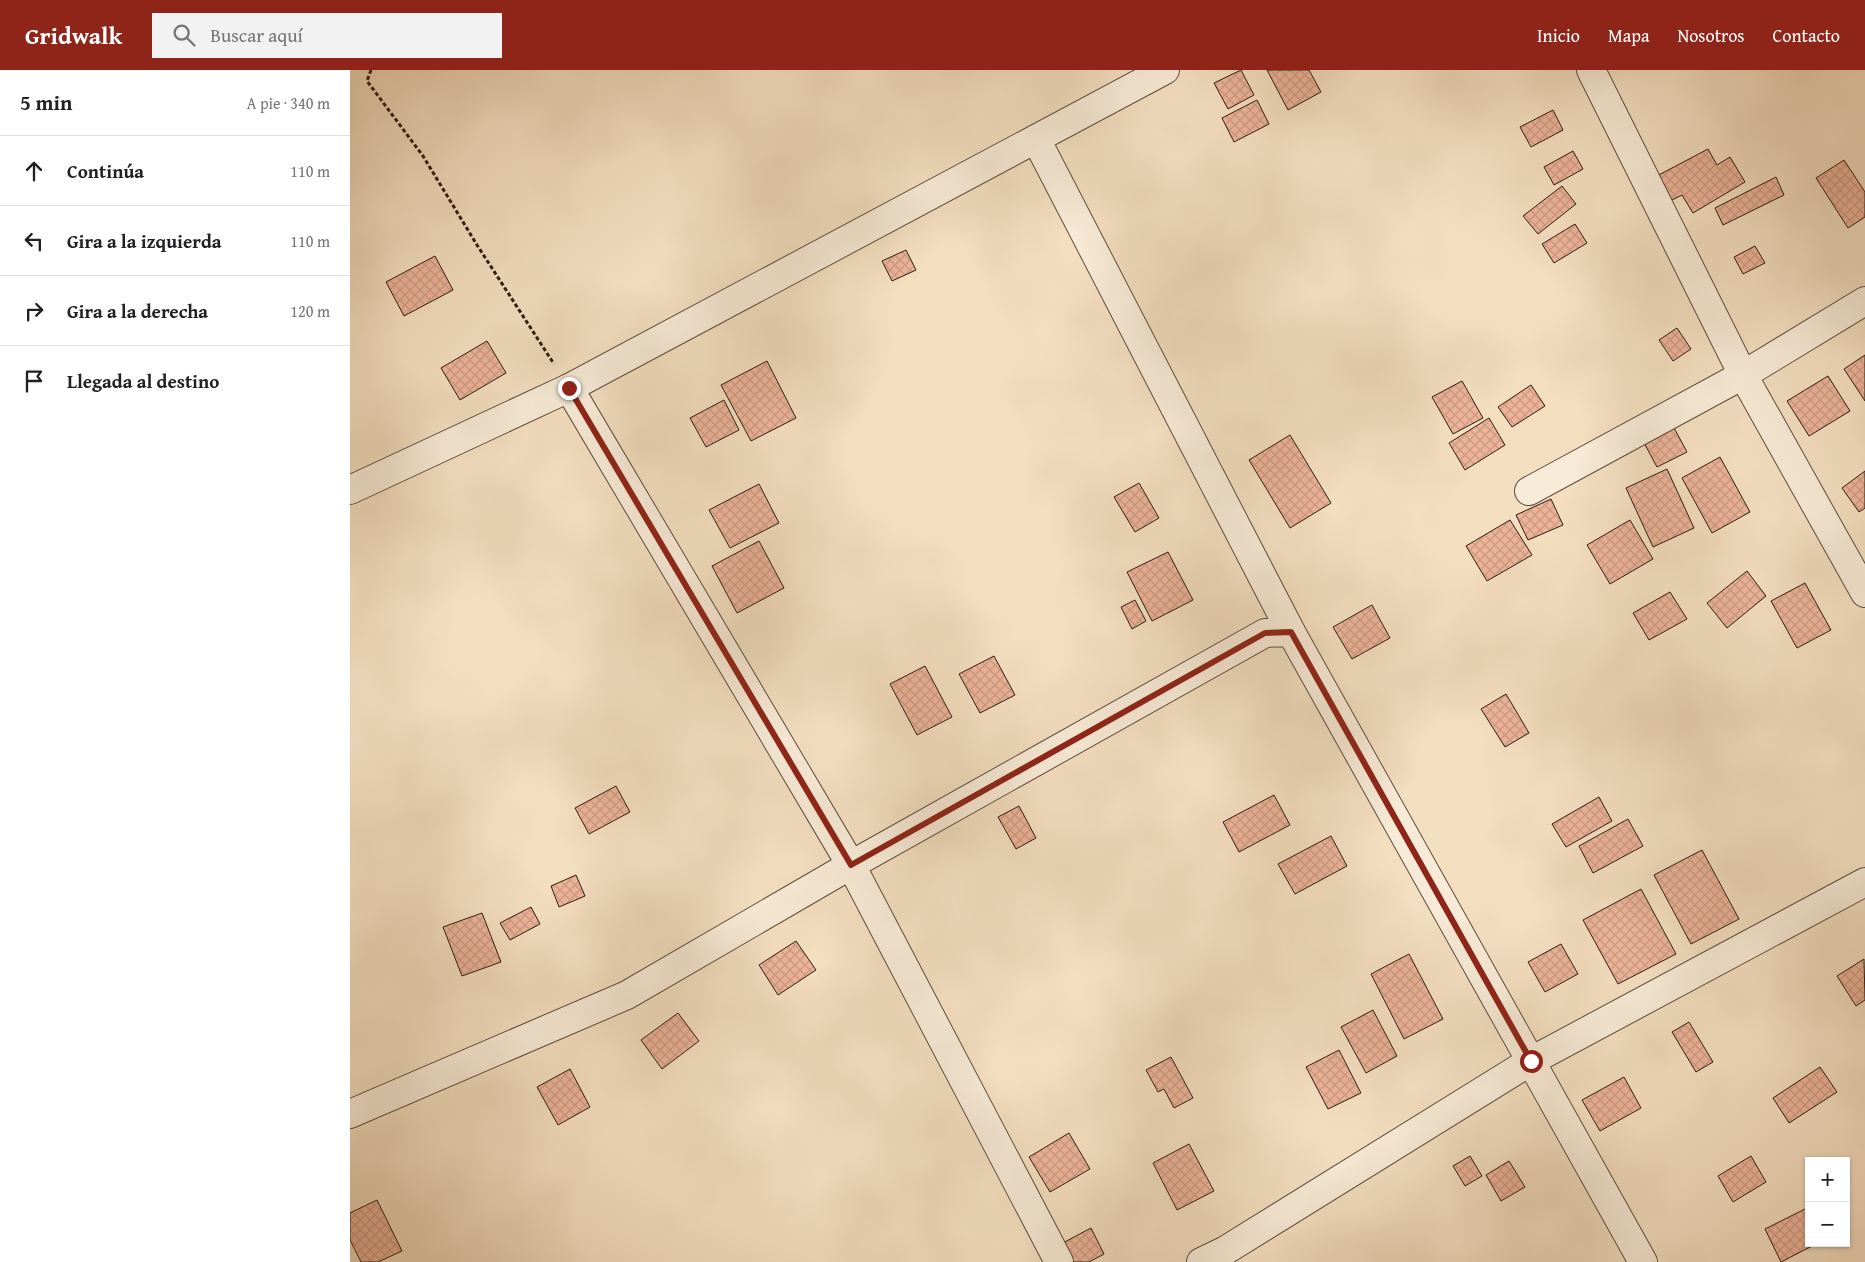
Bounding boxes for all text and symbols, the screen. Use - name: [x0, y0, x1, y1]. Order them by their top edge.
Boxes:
- search box: [152, 13, 502, 58]
- text: Gridwalk: [25, 18, 122, 53]
- icon: search: [170, 21, 198, 49]
- text: Buscar aquí: [210, 21, 303, 49]
- text: Inicio: [1537, 22, 1580, 49]
- text: Mapa: [1608, 22, 1649, 49]
- text: Nosotros: [1677, 22, 1745, 49]
- text: Contacto: [1773, 22, 1840, 49]
- text: 5 min: [20, 87, 72, 118]
- text: A pie · 340 m: [247, 91, 330, 115]
- icon: ahead: [20, 157, 48, 185]
- text: Continúa: [67, 157, 144, 185]
- text: 110 m: [290, 159, 330, 183]
- icon: left: [20, 227, 48, 255]
- text: Gira a la izquierda: [67, 227, 222, 255]
- text: 110 m: [290, 229, 330, 253]
- icon: right: [20, 297, 48, 325]
- text: Gira a la derecha: [67, 297, 208, 325]
- text: 120 m: [290, 299, 330, 323]
- icon: arrive: [20, 367, 48, 395]
- text: Llegada al destino: [67, 367, 219, 395]
- route end: [558, 377, 581, 400]
- route start: [1520, 1050, 1543, 1073]
- map controls: [1805, 1157, 1850, 1247]
- button: +: [1805, 1157, 1850, 1202]
- button: −: [1805, 1202, 1850, 1247]

